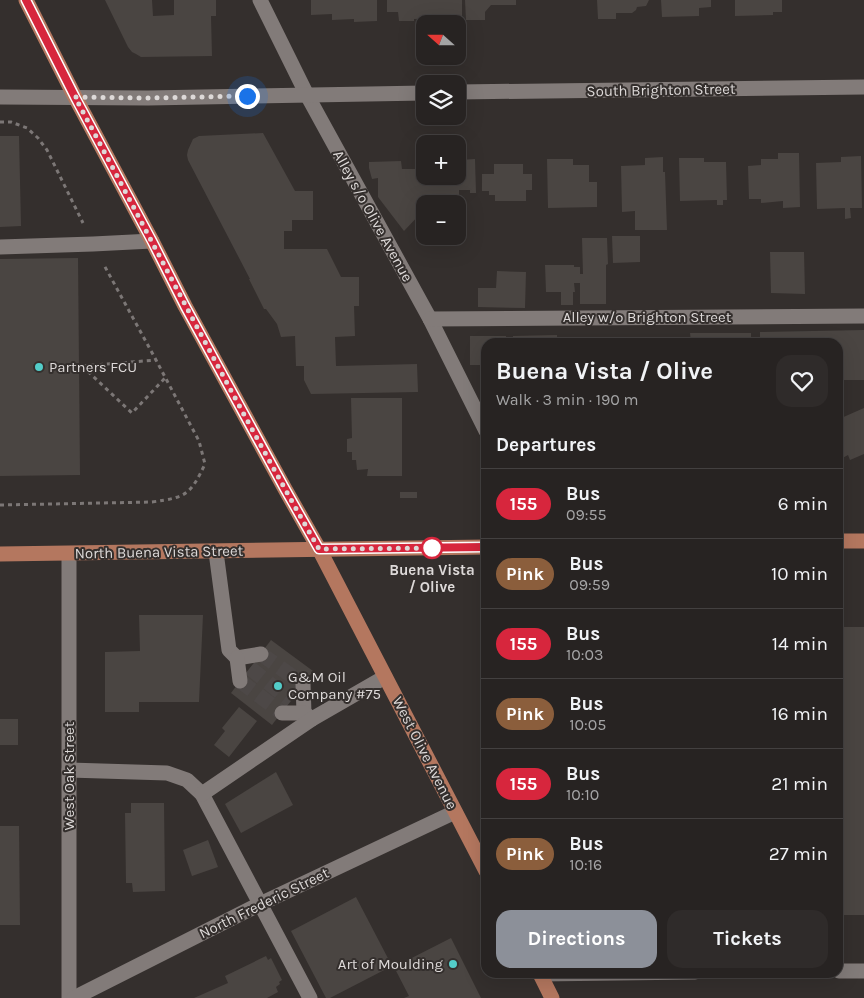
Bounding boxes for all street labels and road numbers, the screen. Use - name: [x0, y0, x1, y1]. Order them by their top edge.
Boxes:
- street label: South Brighton Street: [586, 80, 736, 100]
- street label: Alley s/o Olive Avenue: [329, 147, 417, 285]
- street label: Alley w/o Brighton Street: [563, 308, 732, 326]
- street label: North Buena Vista Street: [75, 542, 244, 562]
- street label: West Olive Avenue: [389, 694, 461, 812]
- street label: West Oak Street: [60, 721, 78, 830]
- street label: North Frederic Street: [196, 864, 332, 942]

